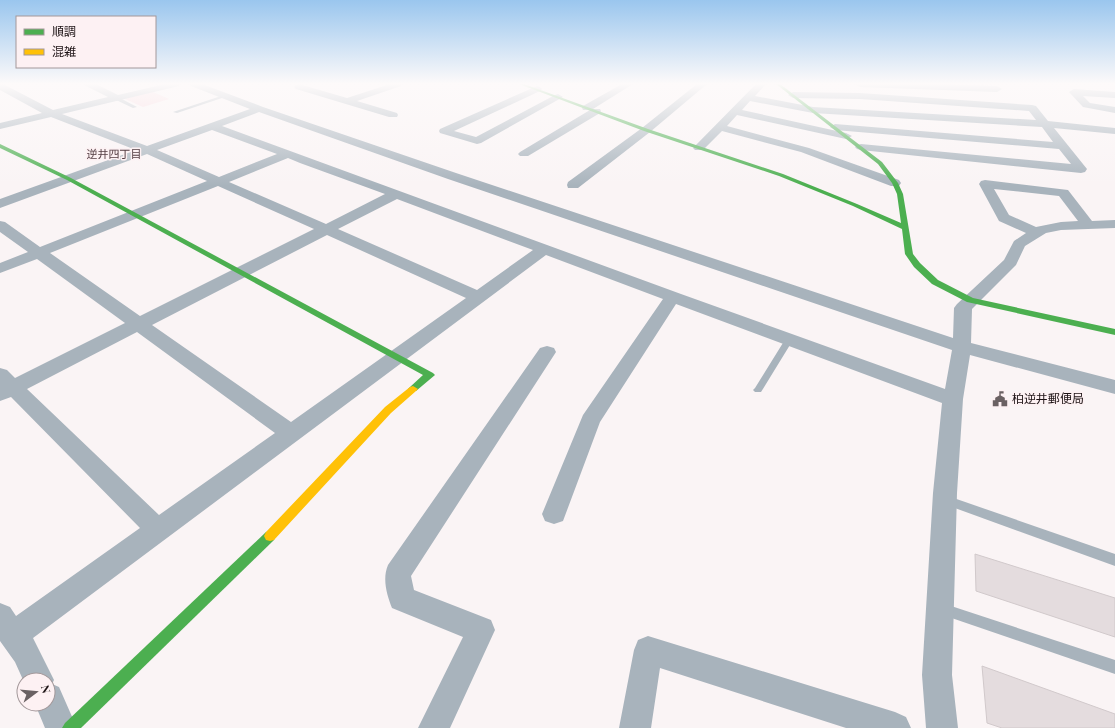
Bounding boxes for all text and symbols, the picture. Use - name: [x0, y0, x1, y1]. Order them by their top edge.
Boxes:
- legend: [16, 16, 156, 68]
- text: 順調: [52, 23, 76, 39]
- text: 混雑: [52, 43, 76, 59]
- district label: 逆井四丁目: [87, 146, 142, 161]
- public building icon: 柏逆井郵便局: [991, 390, 1009, 408]
- place label: 柏逆井郵便局: [1012, 390, 1084, 406]
- north arrow: [16, 672, 56, 712]
- text: N: [38, 683, 54, 695]

